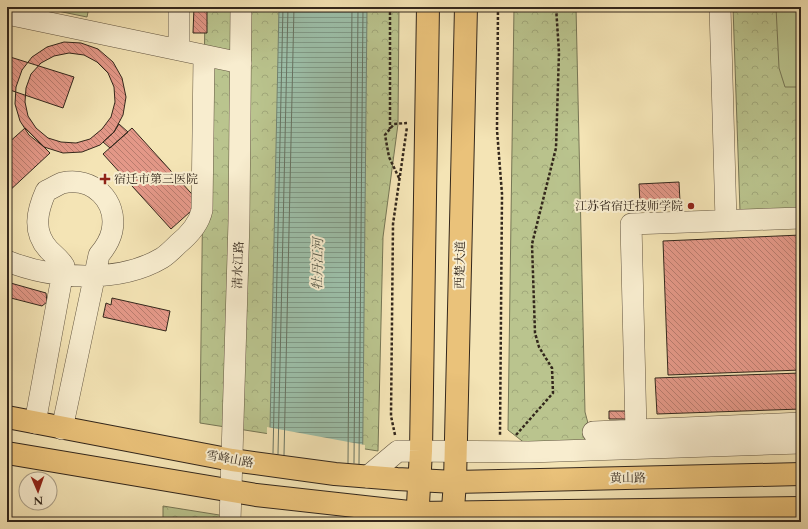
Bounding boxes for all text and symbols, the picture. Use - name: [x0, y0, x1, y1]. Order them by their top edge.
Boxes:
- place label: 宿迁市第三医院: [114, 171, 198, 187]
- marker: 宿迁市第三医院: [99, 173, 111, 185]
- place label: 江苏省宿迁技师学院: [575, 198, 683, 214]
- marker: 江苏省宿迁技师学院: [686, 201, 696, 211]
- water label: 牡丹江河: [309, 236, 327, 290]
- street label: 清水江路: [229, 241, 247, 289]
- street label: 西楚大道: [452, 241, 468, 289]
- street label: 雪峰山路: [205, 447, 255, 471]
- street label: 黄山路: [610, 470, 646, 486]
- north arrow: [18, 471, 58, 511]
- text: N: [33, 493, 43, 508]

